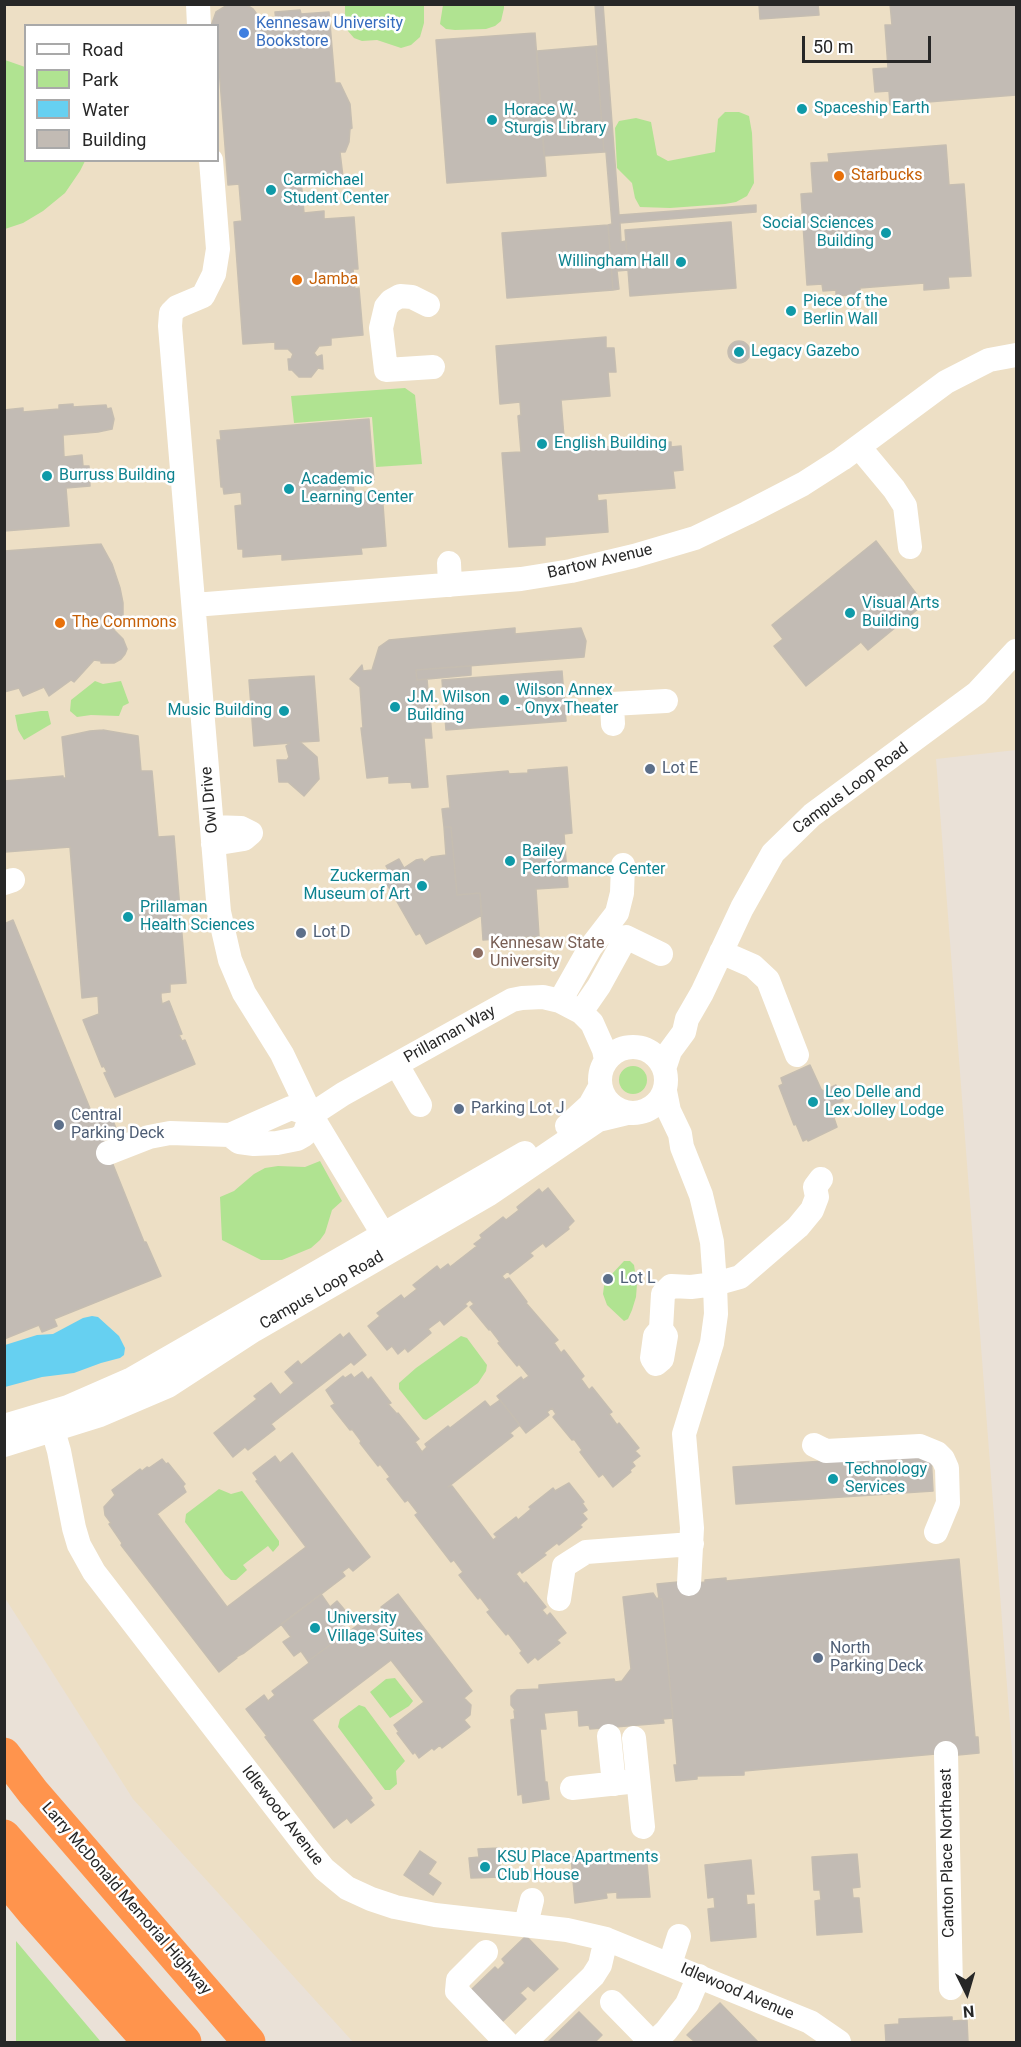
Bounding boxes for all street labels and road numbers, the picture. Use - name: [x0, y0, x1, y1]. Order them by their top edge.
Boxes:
- street label: Bartow Avenue: [546, 541, 654, 583]
- street label: Campus Loop Road: [789, 739, 913, 839]
- street label: Owl Drive: [198, 766, 222, 834]
- street label: Prillaman Way: [401, 1002, 499, 1068]
- street label: Campus Loop Road: [257, 1248, 387, 1334]
- street label: Idlewood Avenue: [237, 1762, 327, 1870]
- street label: Canton Place Northeast: [937, 1768, 959, 1938]
- street label: Larry McDonald Memorial Highway: [37, 1799, 215, 1999]
- street label: Idlewood Avenue: [677, 1959, 797, 2025]

